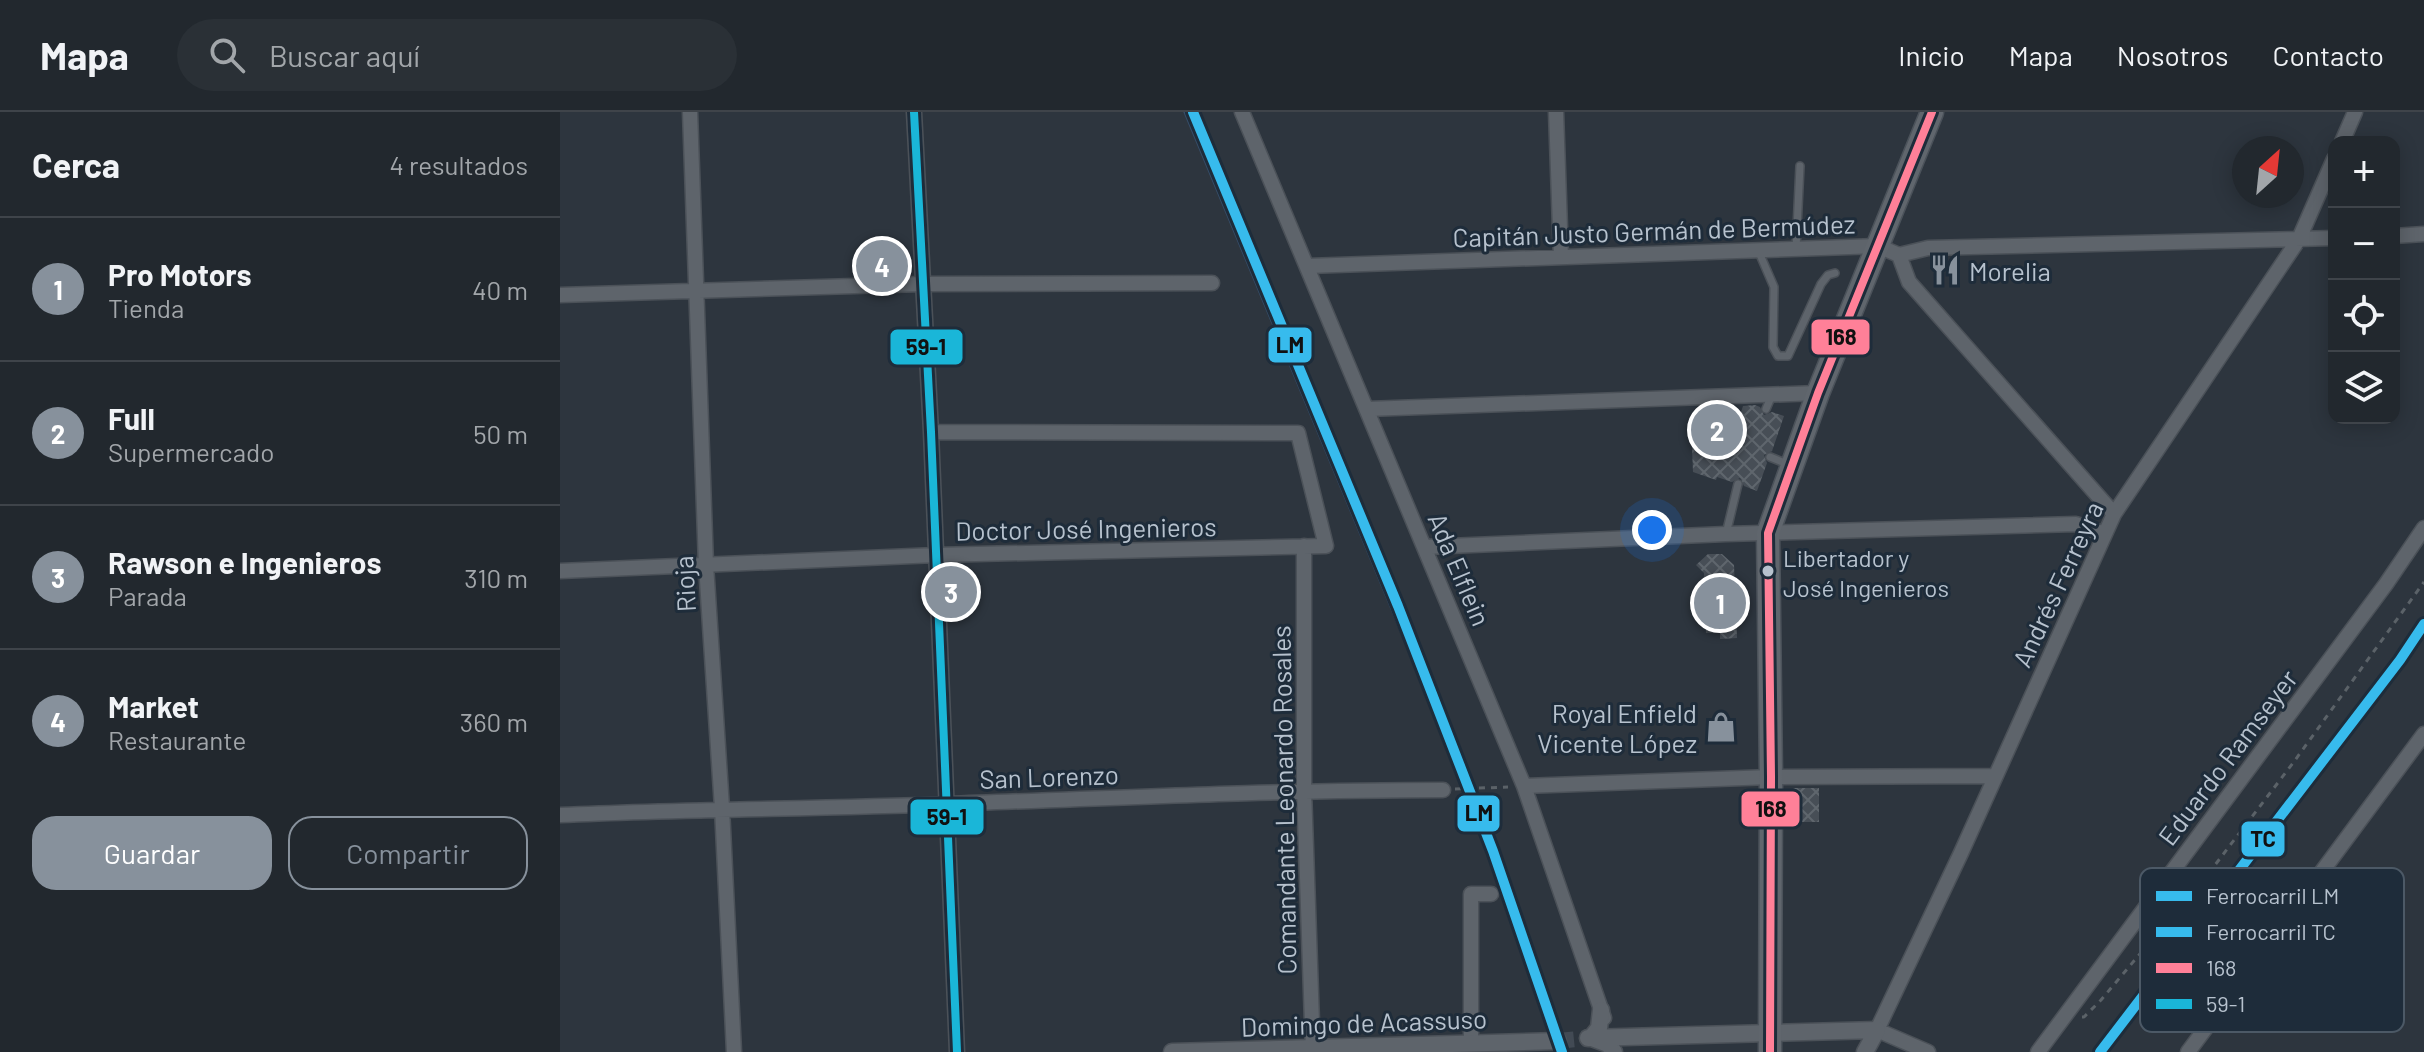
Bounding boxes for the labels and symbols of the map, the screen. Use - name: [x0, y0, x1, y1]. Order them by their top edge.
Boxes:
- north arrow: [2232, 136, 2304, 208]
- street label: Capitán Justo Germán de Bermúdez: [1452, 207, 1856, 253]
- pin: 4: [856, 236, 908, 296]
- restaurant icon: Morelia: [1928, 253, 1962, 287]
- place label: Morelia: [1969, 255, 2051, 286]
- line badge: 168: [1810, 318, 1871, 356]
- text: 168: [1825, 323, 1857, 349]
- line badge: LM: [1267, 326, 1313, 364]
- line badge: 59-1: [889, 328, 964, 366]
- text: LM: [1276, 331, 1304, 357]
- text: 59-1: [906, 333, 946, 359]
- pin: 2: [1691, 400, 1743, 460]
- street label: Andrés Ferreyra: [2005, 496, 2109, 672]
- street label: Ada Elflein: [1422, 508, 1498, 630]
- street label: Doctor José Ingenieros: [955, 510, 1217, 546]
- your location: [1632, 510, 1672, 550]
- place label: Libertador y José Ingenieros: [1783, 543, 1949, 602]
- street label: Rioja: [667, 555, 701, 613]
- pin: 3: [925, 562, 977, 622]
- marker: Libertador y José Ingenieros: [1760, 563, 1776, 579]
- pin: 1: [1694, 573, 1746, 633]
- street label: Comandante Leonardo Rosales: [1264, 625, 1302, 975]
- street label: Eduardo Ramseyer: [2151, 663, 2303, 851]
- place label: Royal Enfield Vicente López: [1537, 697, 1697, 758]
- shop icon: Royal Enfield Vicente López: [1704, 710, 1738, 744]
- street label: San Lorenzo: [979, 758, 1119, 794]
- line badge: 168: [1740, 790, 1801, 828]
- line badge: LM: [1456, 794, 1501, 833]
- text: 168: [1755, 795, 1787, 821]
- line badge: 59-1: [909, 798, 985, 836]
- text: LM: [1465, 799, 1493, 825]
- text: 59-1: [927, 803, 967, 829]
- line badge: TC: [2240, 820, 2286, 858]
- text: TC: [2250, 825, 2276, 851]
- legend: [2140, 868, 2404, 1032]
- text: Ferrocarril LM: [2206, 882, 2339, 908]
- text: Ferrocarril TC: [2206, 918, 2336, 944]
- text: 168: [2206, 954, 2237, 980]
- text: 59-1: [2206, 990, 2245, 1016]
- street label: Domingo de Acassuso: [1240, 1002, 1488, 1042]

